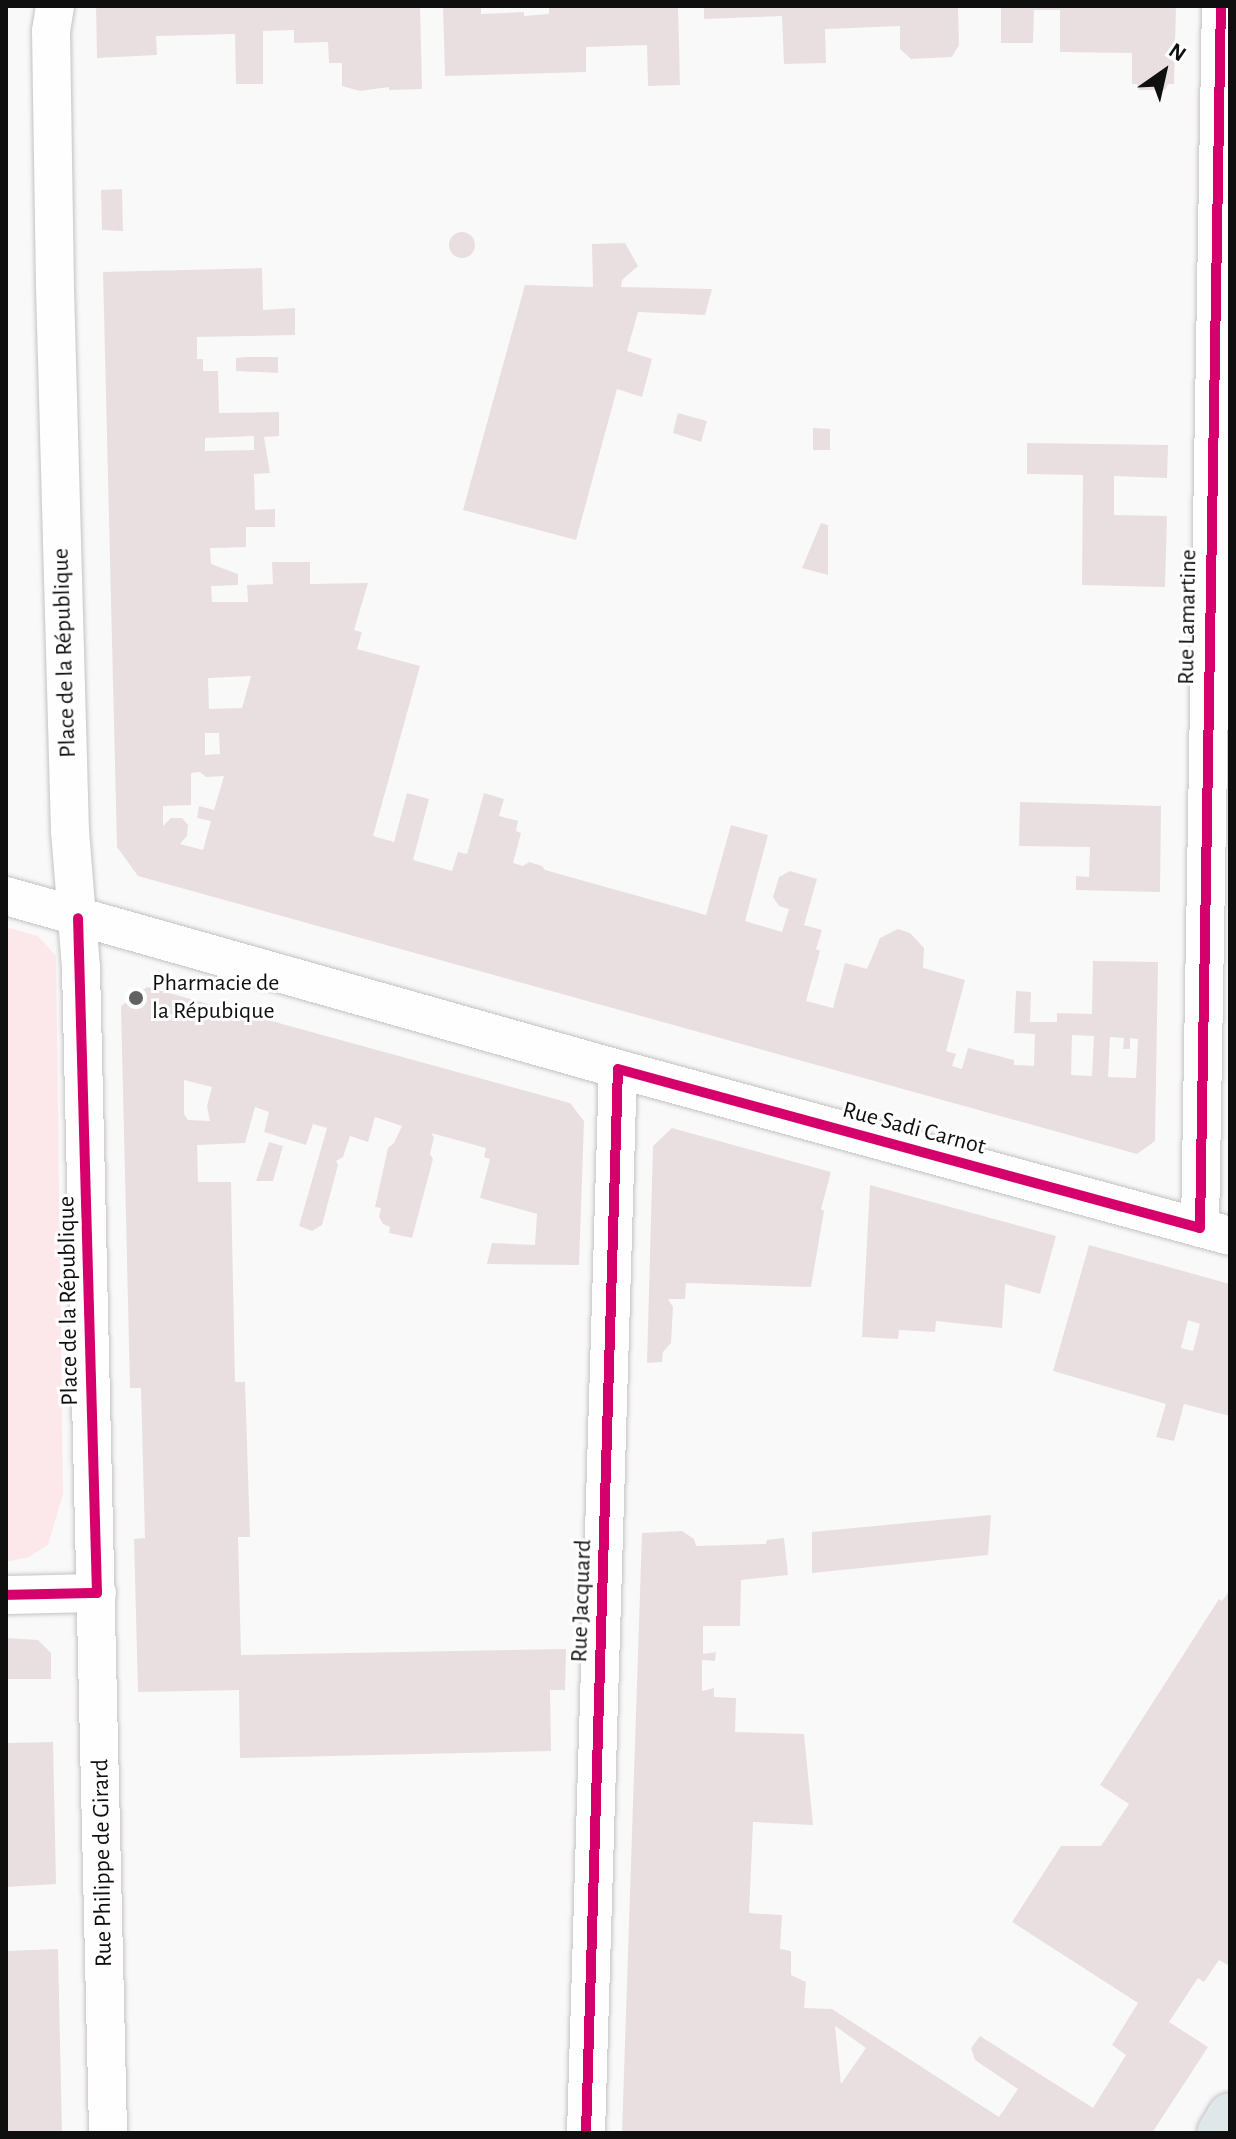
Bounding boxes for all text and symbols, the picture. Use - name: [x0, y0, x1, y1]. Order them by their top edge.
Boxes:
- north arrow: [1124, 32, 1204, 112]
- text: N: [1165, 39, 1190, 65]
- street label: Place de la République: [47, 548, 83, 758]
- street label: Rue Lamartine: [1172, 549, 1204, 685]
- place label: Pharmacie de la Répubique: [152, 970, 279, 1026]
- marker: Pharmacie de la Répubique: [127, 989, 145, 1007]
- street label: Rue Sadi Carnot: [839, 1096, 989, 1162]
- street label: Place de la République: [53, 1196, 85, 1406]
- street label: Rue Jacquard: [565, 1539, 599, 1663]
- street label: Rue Philippe de Girard: [87, 1759, 119, 1967]

